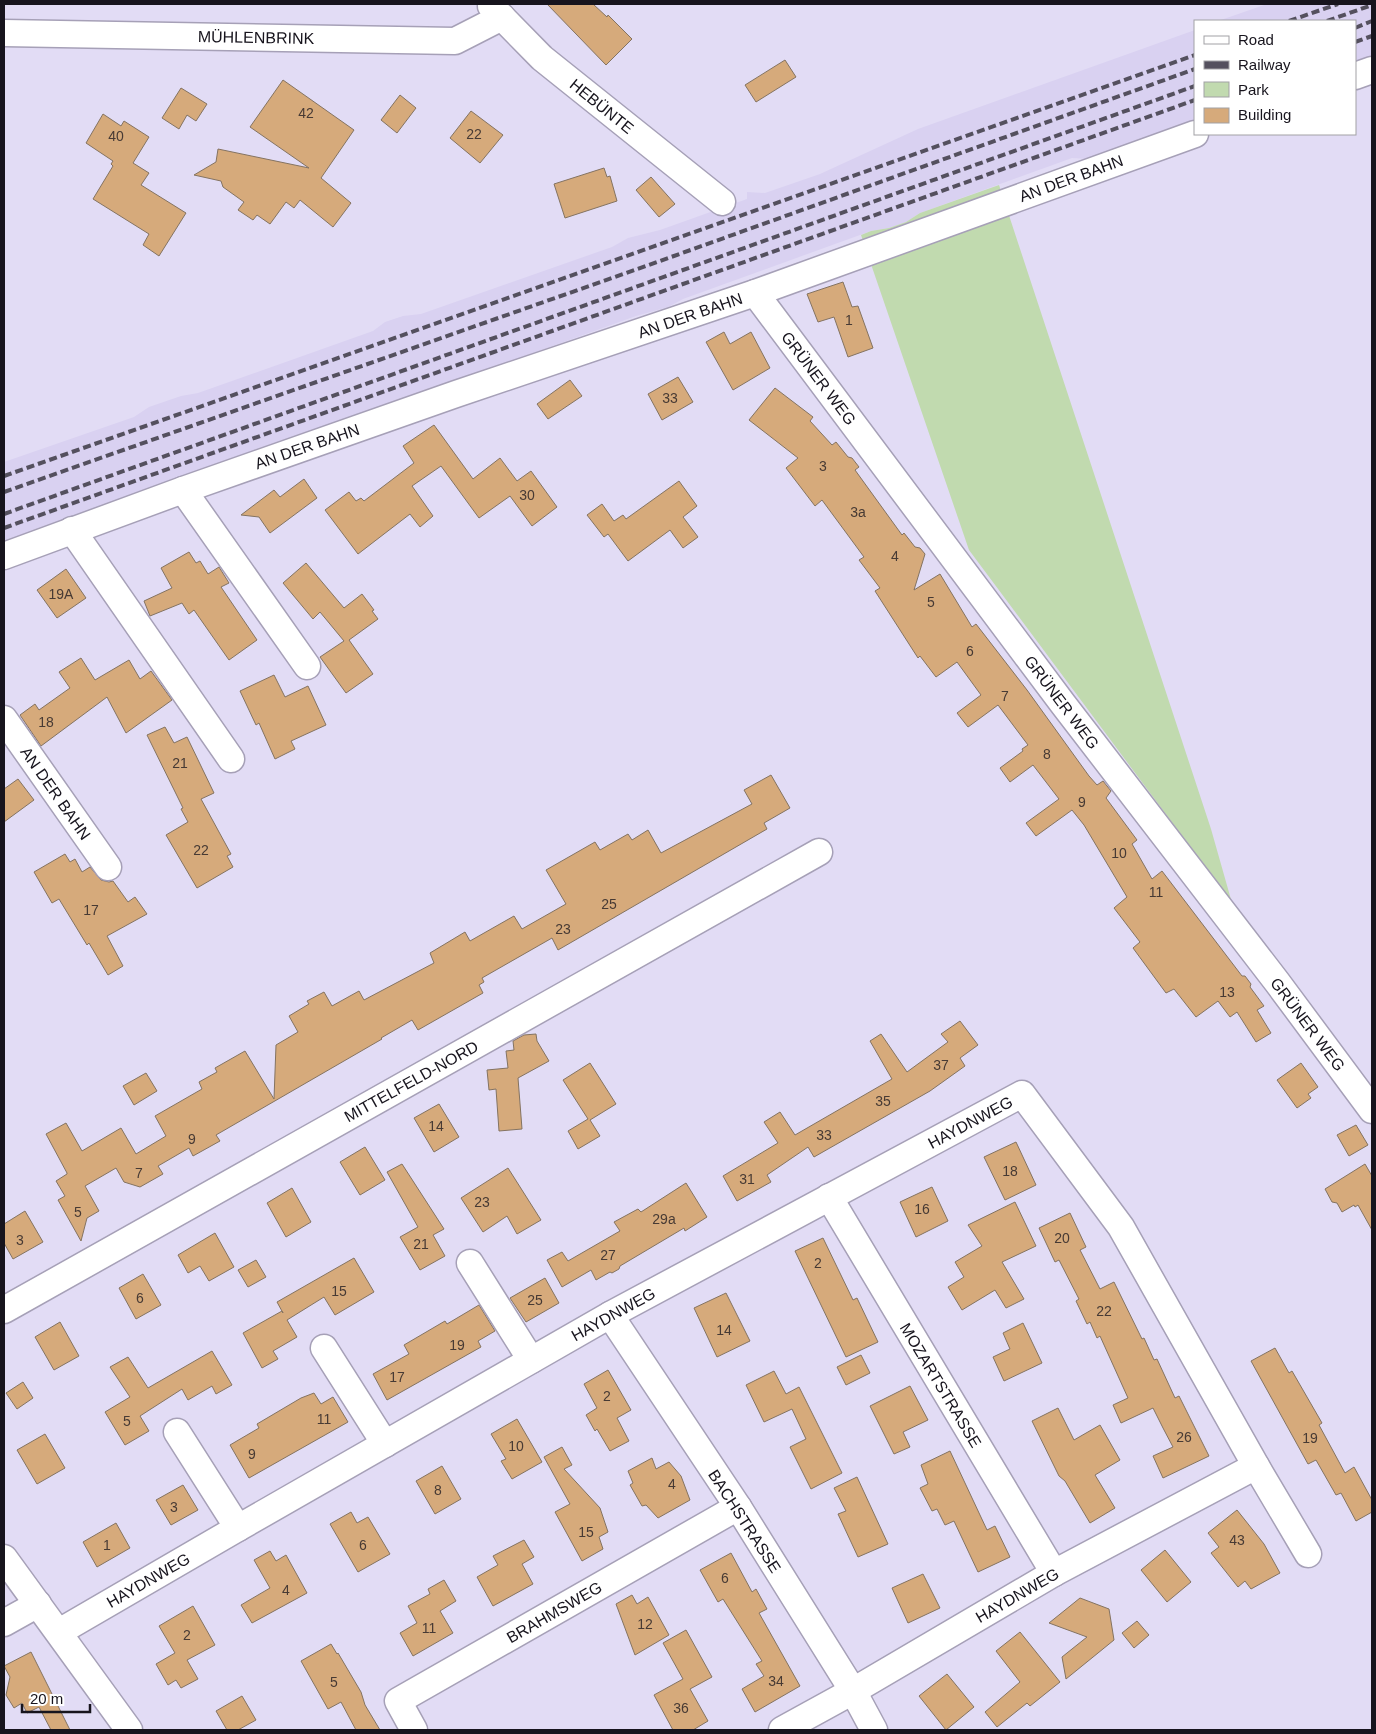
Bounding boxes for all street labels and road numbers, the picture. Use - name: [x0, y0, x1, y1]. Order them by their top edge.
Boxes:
- street label: MÜHLENBRINK: [198, 28, 315, 47]
- street label: HEBÜNTE: [567, 76, 637, 137]
- street label: AN DER BAHN: [1017, 152, 1125, 205]
- street label: AN DER BAHN: [636, 290, 745, 341]
- street label: GRÜNER WEG: [778, 328, 859, 428]
- street label: AN DER BAHN: [253, 421, 362, 472]
- street label: GRÜNER WEG: [1021, 652, 1102, 752]
- street label: AN DER BAHN: [17, 744, 94, 843]
- street label: GRÜNER WEG: [1267, 974, 1348, 1074]
- street label: MITTELFELD-NORD: [341, 1038, 481, 1125]
- street label: HAYDNWEG: [925, 1093, 1015, 1152]
- street label: HAYDNWEG: [568, 1284, 658, 1344]
- street label: MOZARTSTRASSE: [897, 1320, 984, 1450]
- street label: BACHSTRASSE: [705, 1467, 784, 1576]
- street label: HAYDNWEG: [104, 1550, 193, 1611]
- street label: HAYDNWEG: [973, 1565, 1062, 1626]
- street label: BRAHMSWEG: [504, 1578, 605, 1646]

